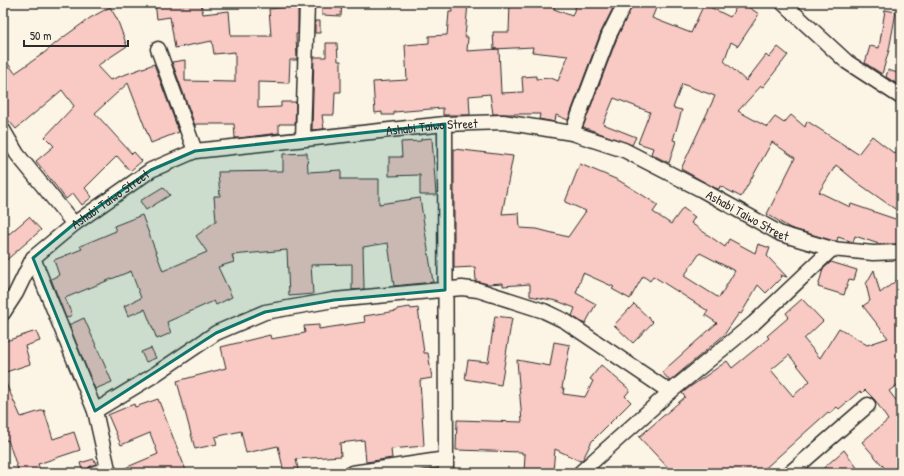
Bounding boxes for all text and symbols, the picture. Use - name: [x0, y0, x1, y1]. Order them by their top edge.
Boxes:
- scale bar: [24, 22, 128, 48]
- text: 50 m: [30, 27, 51, 44]
- street label: Ashabi Taiwo Street: [385, 114, 478, 139]
- street label: Ashabi Taiwo Street: [67, 165, 153, 233]
- street label: Ashabi Taiwo Street: [703, 185, 792, 245]

